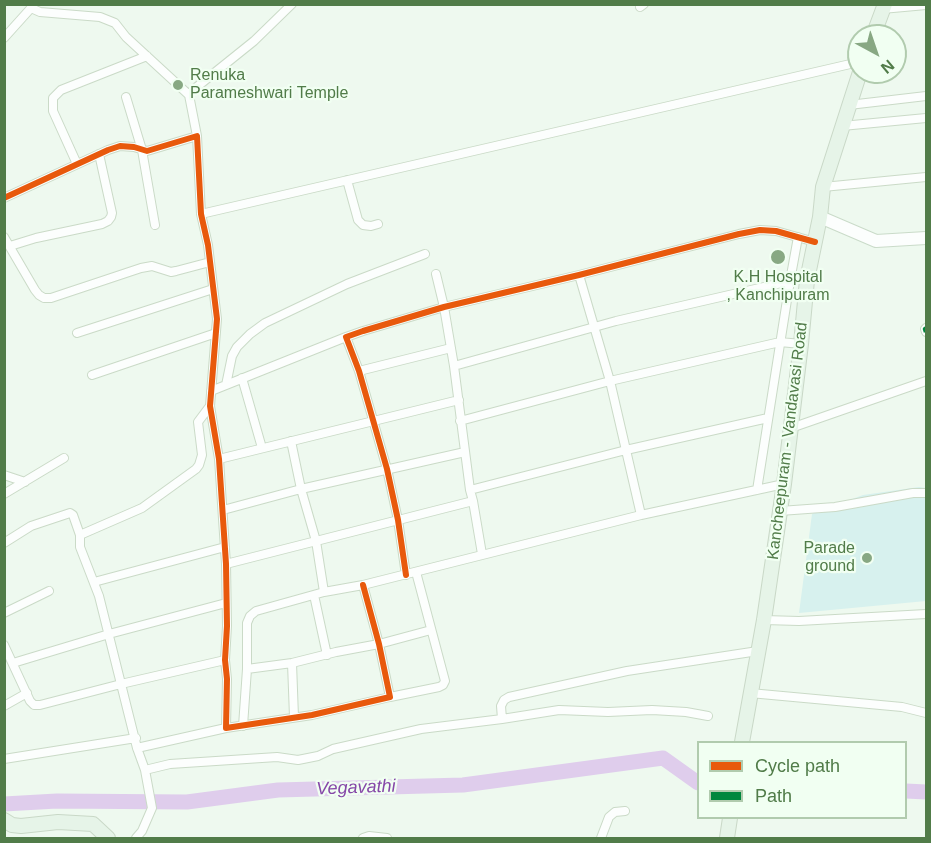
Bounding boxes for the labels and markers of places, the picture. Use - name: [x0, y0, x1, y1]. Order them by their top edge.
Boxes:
- place label: Renuka Parameshwari Temple: [190, 66, 348, 104]
- marker: Renuka Parameshwari Temple: [171, 78, 185, 92]
- marker: K.H Hospital , Kanchipuram: [769, 248, 787, 266]
- place label: K.H Hospital , Kanchipuram: [726, 268, 830, 306]
- place label: Parade ground: [803, 539, 855, 577]
- marker: Parade ground: [860, 551, 874, 565]

